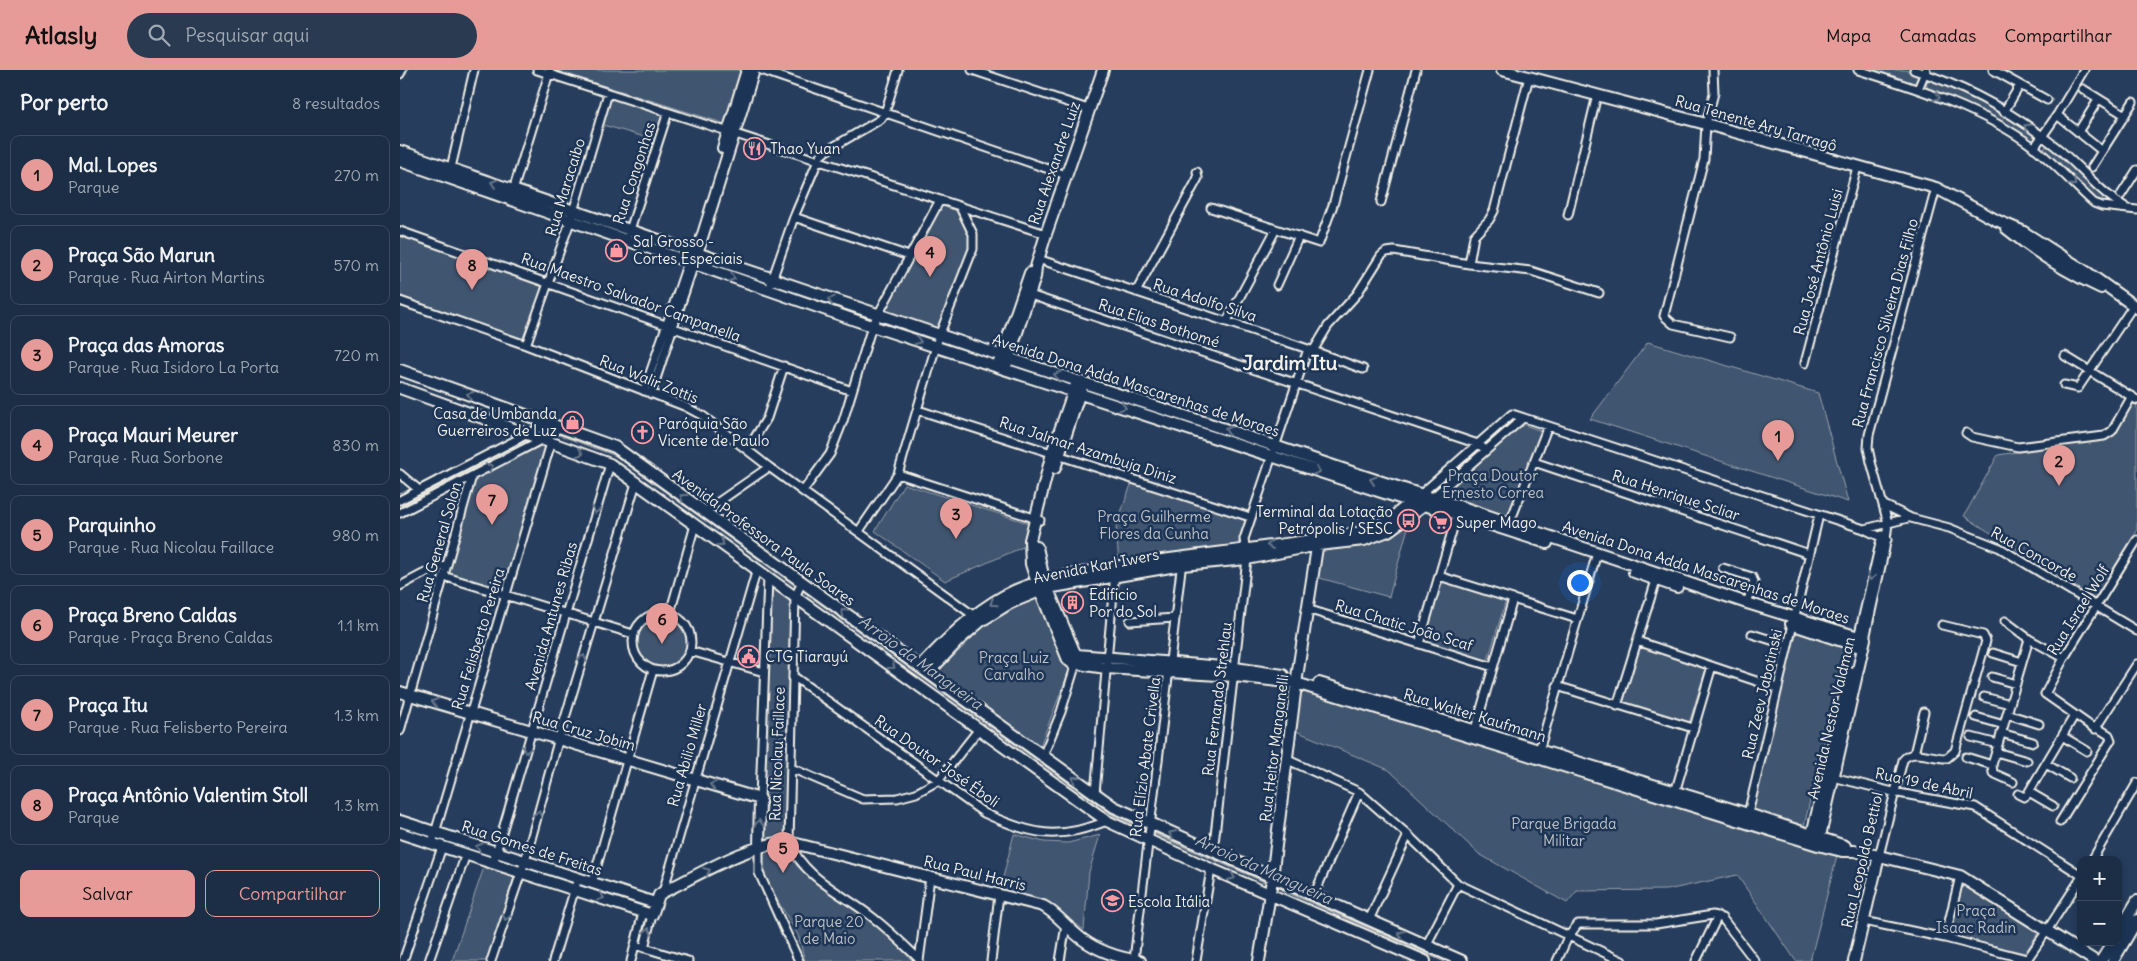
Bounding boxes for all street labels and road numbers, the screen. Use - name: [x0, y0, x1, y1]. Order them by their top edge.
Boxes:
- street label: Rua Tenente Ary Tarragô: [1673, 91, 1839, 155]
- street label: Rua Alexandre Luiz: [1024, 99, 1084, 227]
- street label: Rua Congonhas: [608, 119, 660, 227]
- street label: Rua Maracaibo: [541, 136, 589, 238]
- street label: Rua José Antônio Luisi: [1789, 187, 1847, 337]
- street label: Rua Francisco Silveira Dias Filho: [1848, 216, 1922, 430]
- street label: Rua Maestro Salvador Campanella: [519, 248, 744, 346]
- street label: Rua Adolfo Silva: [1151, 274, 1260, 326]
- street label: Rua Elias Bothomé: [1096, 294, 1222, 352]
- street label: Avenida Dona Adda Mascarenhas de Moraes: [990, 329, 1282, 441]
- street label: Rua Walir Zottis: [597, 350, 701, 408]
- street label: Rua Jalmar Azambuja Diniz: [997, 412, 1179, 488]
- street label: Avenida Professora Paula Soares: [669, 464, 859, 610]
- street label: Rua Henrique Scliar: [1610, 465, 1742, 525]
- street label: Rua General Solon: [413, 479, 465, 605]
- street label: Avenida Dona Adda Mascarenhas de Moraes: [1560, 516, 1852, 628]
- street label: Rua Concorde: [1987, 522, 2081, 586]
- street label: Avenida Antunes Ribas: [521, 539, 581, 692]
- street label: Avenida Karl Iwers: [1032, 544, 1161, 587]
- street label: Rua Israel Wolf: [2043, 560, 2114, 659]
- street label: Rua Felisberto Pereira: [447, 565, 509, 712]
- street label: Rua Chatic João Scaf: [1333, 595, 1476, 655]
- street label: Rua Fernando Strehlau: [1198, 621, 1236, 777]
- street label: Rua Zeev Jabotinski: [1738, 627, 1786, 761]
- street label: Avenida Nestor Valdman: [1803, 635, 1859, 801]
- street label: Rua Heitor Manganelli: [1256, 673, 1292, 823]
- street label: Rua Elízio Abate Crivella: [1126, 675, 1164, 838]
- street label: Rua Walter Kaufmann: [1401, 684, 1549, 746]
- street label: Rua Nicolau Faillace: [765, 686, 789, 822]
- street label: Rua Abilio Miller: [663, 701, 711, 809]
- street label: Rua Cruz Jobim: [530, 707, 638, 755]
- street label: Rua Doutor José Éboli: [871, 711, 1003, 811]
- street label: Rua 19 de Abril: [1873, 763, 1975, 803]
- street label: Rua Leopoldo Bettiol: [1837, 790, 1887, 930]
- street label: Rua Gomes de Freitas: [459, 816, 605, 880]
- street label: Rua Paul Harris: [922, 851, 1028, 895]

